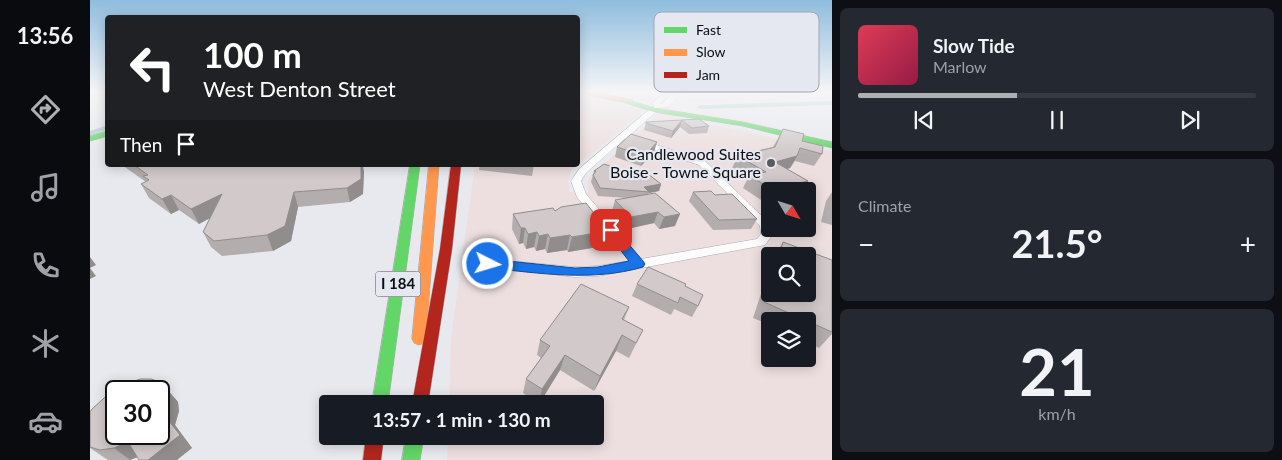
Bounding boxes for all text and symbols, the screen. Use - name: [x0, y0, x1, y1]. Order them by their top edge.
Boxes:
- legend: [654, 12, 819, 92]
- text: Fast: [696, 21, 721, 38]
- text: 13:56: [17, 22, 73, 49]
- text: 100 m: [203, 33, 302, 75]
- text: Slow Tide: [933, 34, 1015, 57]
- icon: left: [120, 35, 185, 100]
- text: Slow: [696, 43, 726, 60]
- text: Marlow: [933, 57, 987, 76]
- text: Jam: [696, 66, 720, 83]
- text: West Denton Street: [203, 75, 396, 102]
- icon: directions: [28, 92, 63, 127]
- icon: previous: [910, 106, 938, 134]
- icon: pause: [1043, 106, 1071, 134]
- icon: next: [1176, 106, 1204, 134]
- icon: arrive: [172, 130, 200, 158]
- text: Then: [120, 133, 162, 156]
- place label: Candlewood Suites Boise - Towne Square: [610, 144, 761, 181]
- marker: Candlewood Suites Boise - Towne Square: [765, 157, 777, 169]
- icon: music: [28, 170, 63, 205]
- north arrow: [761, 182, 816, 238]
- map controls: [761, 182, 816, 367]
- text: Climate: [858, 196, 911, 215]
- pin: [590, 209, 632, 251]
- icon: arrive: [597, 216, 625, 244]
- text: 21.5°: [1012, 220, 1102, 266]
- text: −: [858, 227, 874, 261]
- text: +: [1240, 227, 1256, 261]
- position arrow: [461, 237, 513, 289]
- button: search: [761, 247, 816, 302]
- icon: phone: [28, 248, 63, 283]
- road number: I 184: [376, 272, 420, 296]
- button: layers: [761, 312, 816, 367]
- icon: climate: [28, 326, 63, 361]
- text: 21: [1019, 332, 1095, 410]
- speed limit sign: 30: [105, 380, 170, 445]
- icon: car: [28, 404, 63, 439]
- text: km/h: [1038, 404, 1076, 423]
- text: 13:57 · 1 min · 130 m: [372, 408, 551, 431]

